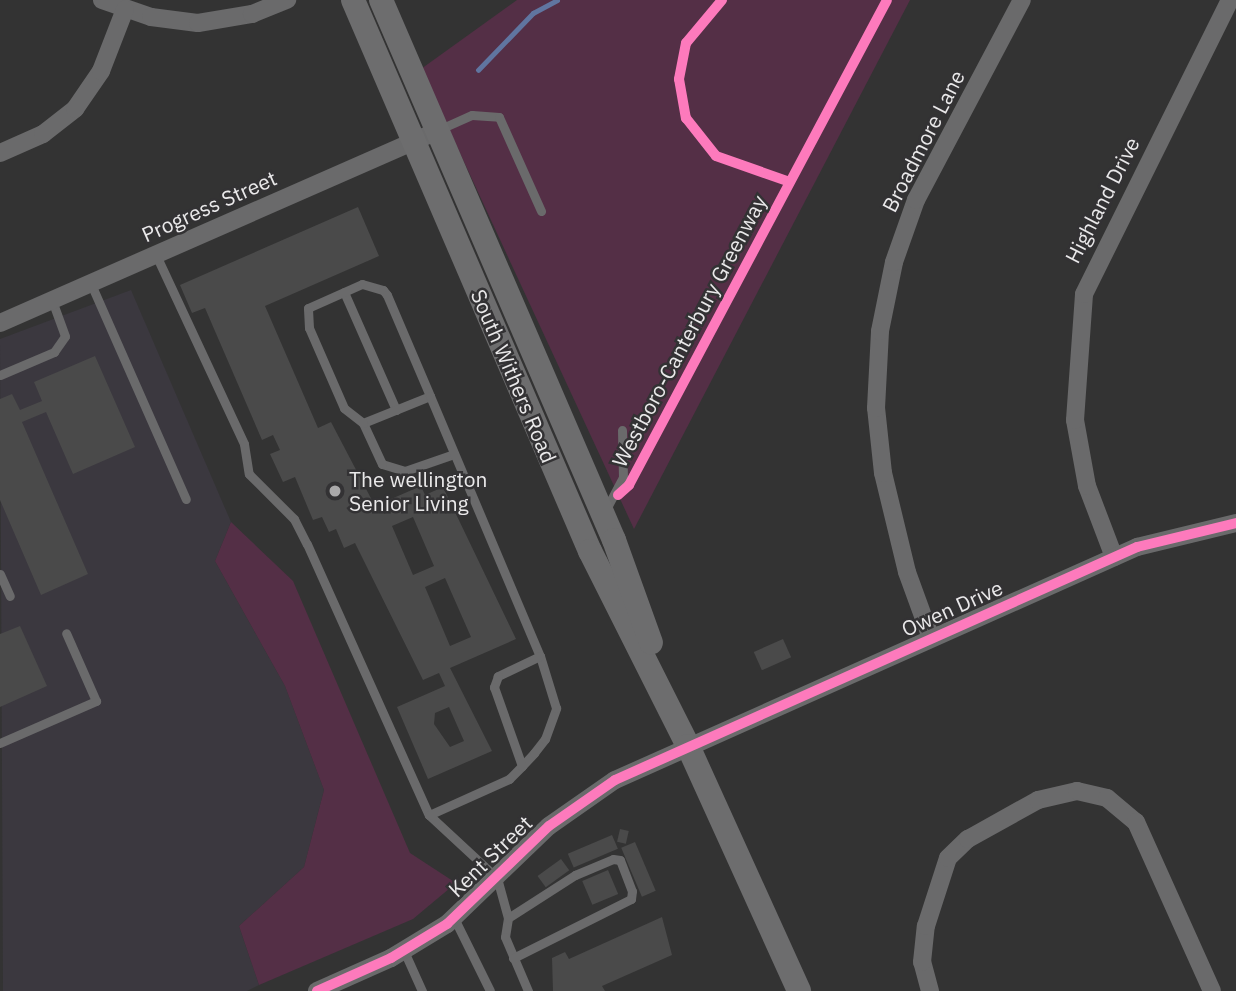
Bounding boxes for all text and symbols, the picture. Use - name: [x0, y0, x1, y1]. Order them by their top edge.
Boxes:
- street label: Broadmore Lane: [876, 66, 970, 216]
- street label: Highland Drive: [1059, 133, 1145, 267]
- street label: Progress Street: [138, 165, 280, 247]
- street label: Westboro-Canterbury Greenway: [606, 191, 772, 471]
- street label: South Withers Road: [466, 285, 562, 467]
- place label: The wellington Senior Living: [349, 466, 488, 516]
- marker: The wellington Senior Living: [327, 483, 343, 499]
- street label: Owen Drive: [898, 575, 1006, 641]
- street label: Kent Street: [443, 810, 537, 902]

